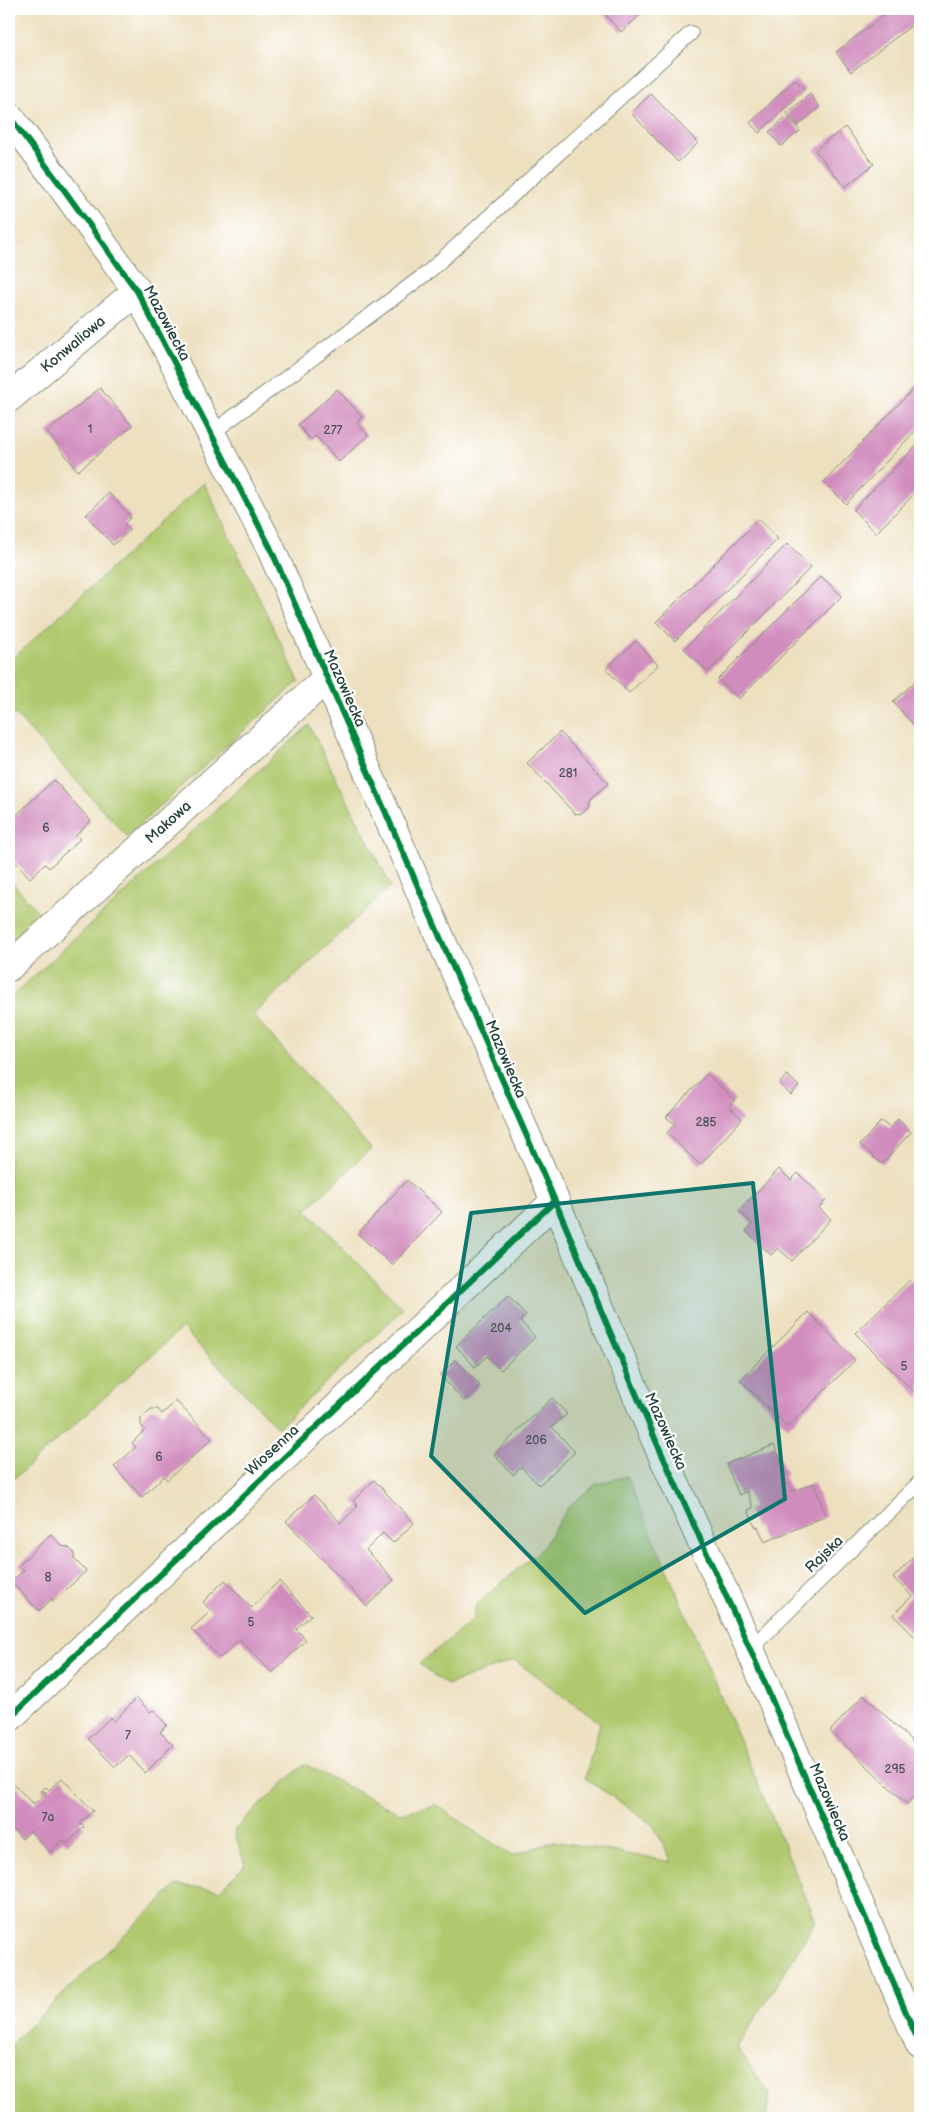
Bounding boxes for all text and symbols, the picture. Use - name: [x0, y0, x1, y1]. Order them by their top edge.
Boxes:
- street label: Mazowiecka: [139, 282, 194, 364]
- street label: Konwaliowa: [37, 312, 110, 377]
- house number: 1: [88, 422, 92, 437]
- house number: 277: [324, 423, 343, 438]
- street label: Mazowiecka: [319, 646, 370, 730]
- house number: 281: [559, 766, 577, 781]
- street label: Makowa: [141, 797, 195, 848]
- house number: 6: [42, 821, 50, 836]
- street label: Mazowiecka: [481, 1017, 530, 1101]
- house number: 285: [696, 1115, 717, 1130]
- house number: 204: [490, 1321, 512, 1336]
- house number: 5: [901, 1359, 908, 1374]
- street label: Mazowiecka: [640, 1389, 691, 1473]
- street label: Wiosenna: [241, 1421, 303, 1480]
- house number: 206: [525, 1433, 547, 1448]
- house number: 6: [155, 1450, 163, 1465]
- street label: Rajska: [801, 1532, 847, 1577]
- house number: 8: [45, 1570, 52, 1585]
- house number: 5: [248, 1615, 255, 1630]
- house number: 7: [125, 1728, 131, 1743]
- street label: Mazowiecka: [805, 1760, 854, 1844]
- house number: 295: [885, 1762, 906, 1777]
- house number: 7a: [42, 1810, 55, 1825]

